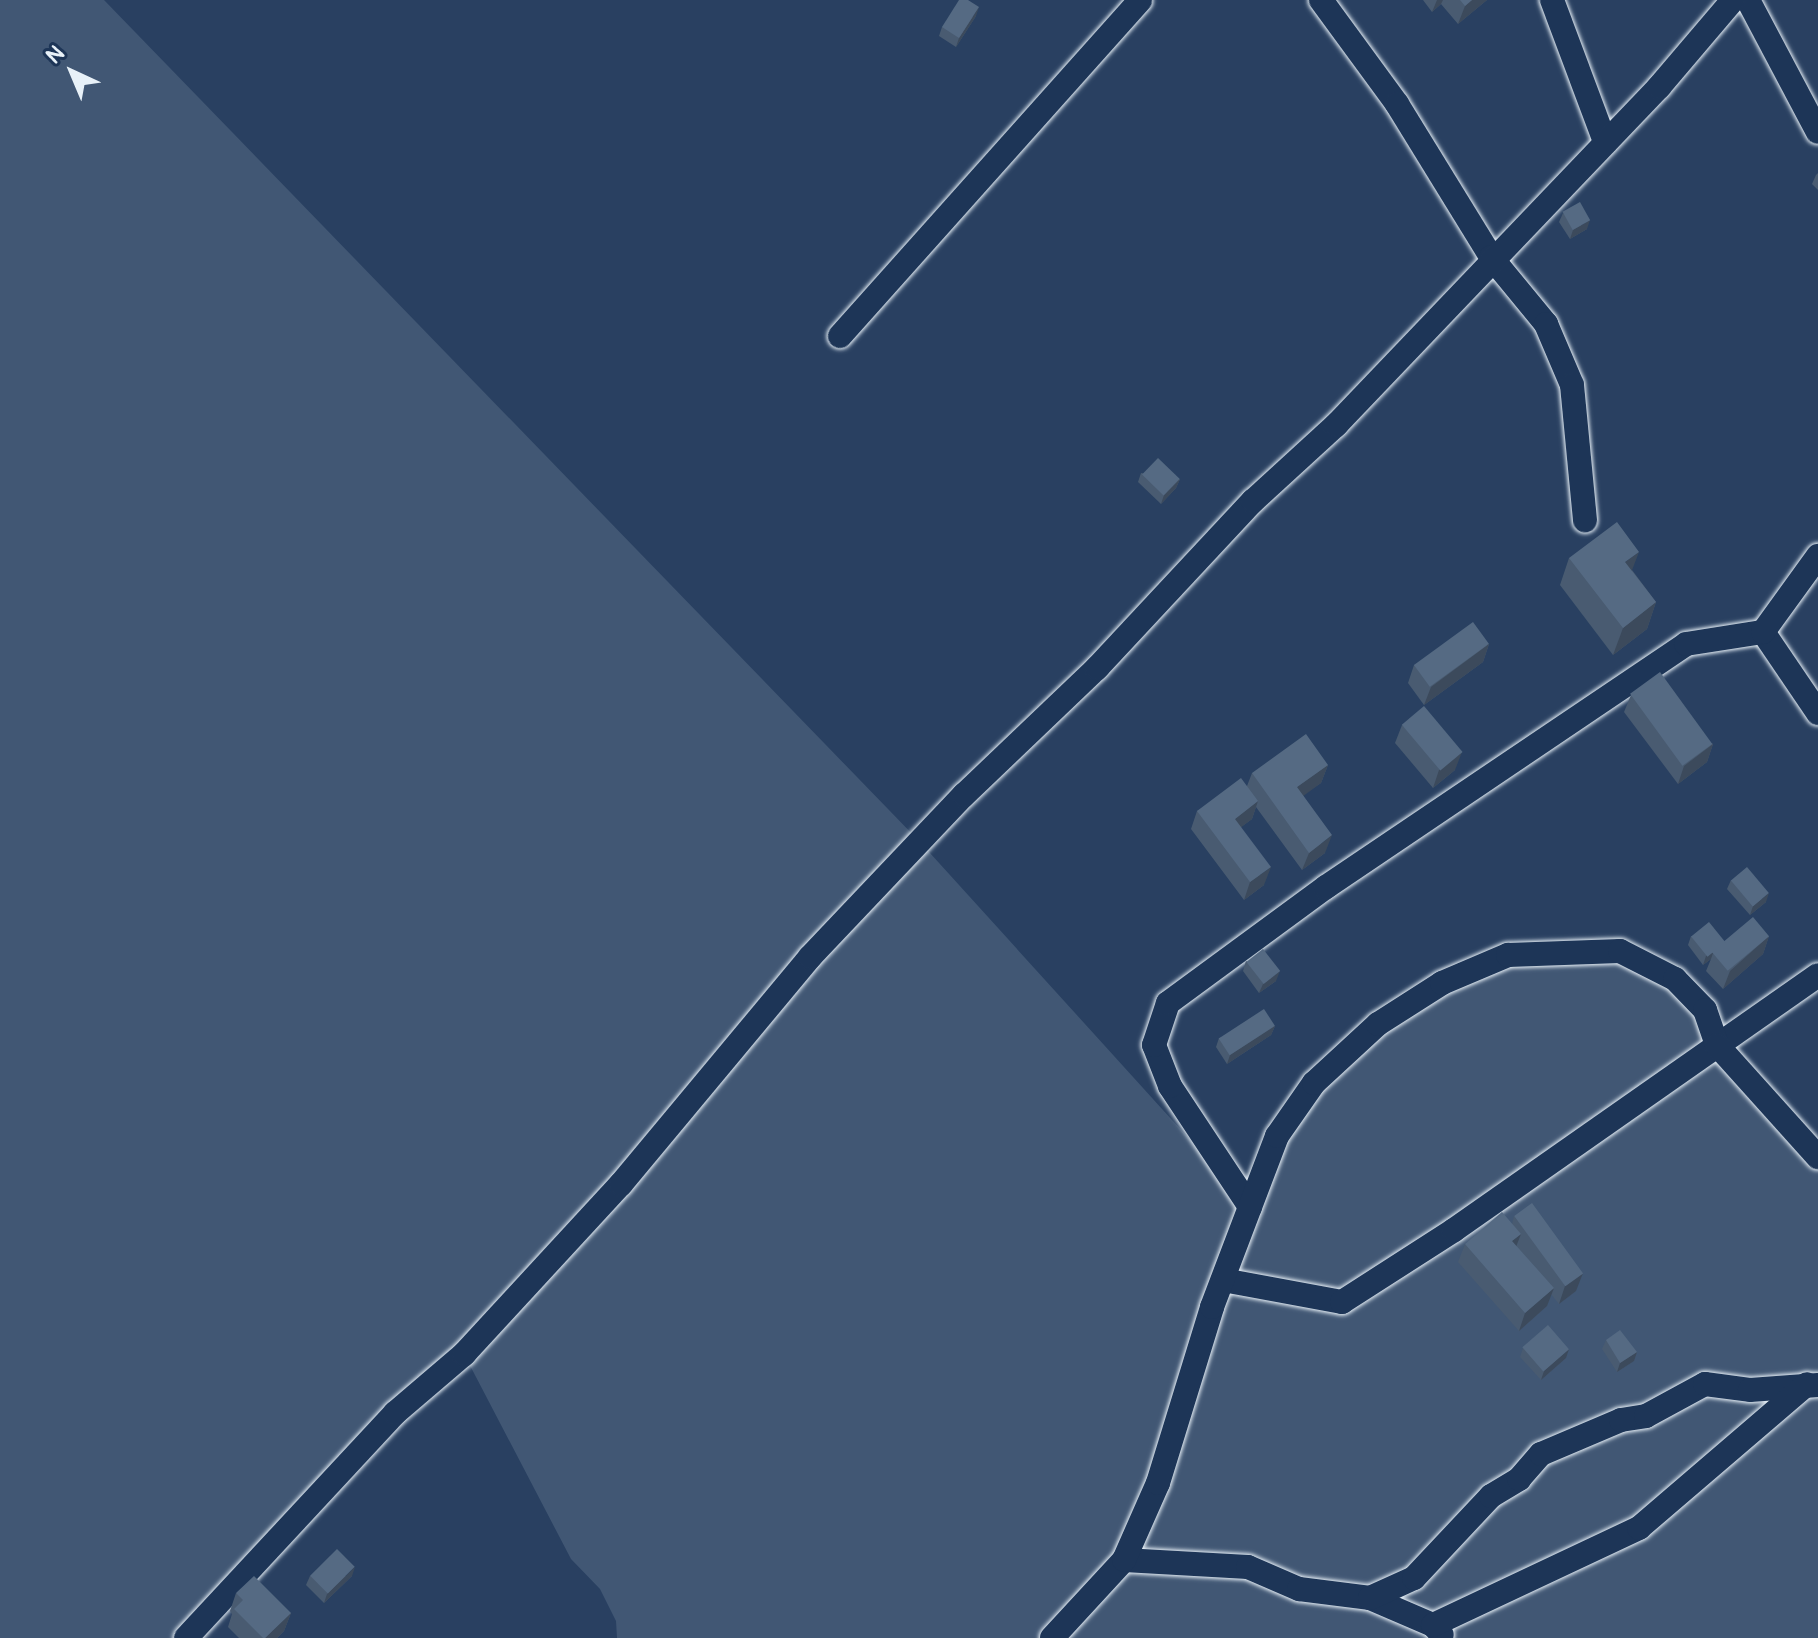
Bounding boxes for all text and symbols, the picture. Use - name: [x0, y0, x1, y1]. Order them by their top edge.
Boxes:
- north arrow: [32, 32, 112, 112]
- text: N: [40, 39, 70, 70]

